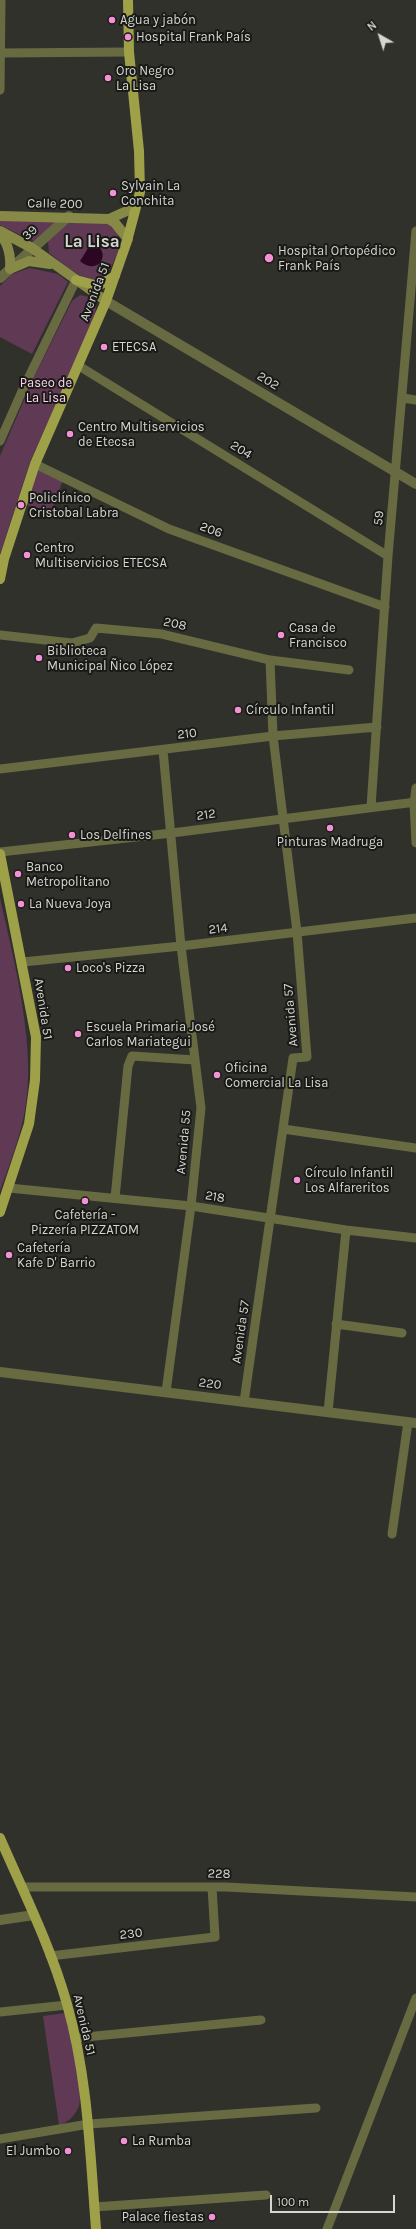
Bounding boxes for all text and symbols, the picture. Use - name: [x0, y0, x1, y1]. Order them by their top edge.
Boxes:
- place label: Agua y jabón: [120, 12, 196, 28]
- marker: Agua y jabón: [107, 15, 117, 25]
- north arrow: [360, 16, 400, 56]
- text: N: [365, 19, 379, 34]
- place label: Hospital Frank País: [136, 29, 251, 45]
- marker: Hospital Frank País: [123, 32, 133, 42]
- place label: Oro Negro La Lisa: [116, 63, 174, 94]
- marker: Oro Negro La Lisa: [103, 73, 113, 83]
- place label: Sylvain La Conchita: [121, 178, 180, 209]
- marker: Sylvain La Conchita: [108, 188, 118, 198]
- street label: Calle 200: [27, 196, 83, 212]
- street label: 39: [19, 222, 41, 244]
- district label: La Lisa: [64, 232, 120, 252]
- place label: Hospital Ortopédico Frank País: [278, 243, 396, 274]
- marker: Hospital Ortopédico Frank País: [263, 252, 275, 264]
- street label: Avenida 51: [77, 260, 113, 324]
- place label: ETECSA: [112, 339, 156, 355]
- marker: ETECSA: [99, 342, 109, 352]
- street label: 202: [254, 368, 282, 394]
- park label: Paseo de La Lisa: [20, 375, 72, 406]
- place label: Centro Multiservicios de Etecsa: [78, 419, 205, 450]
- marker: Centro Multiservicios de Etecsa: [65, 429, 75, 439]
- street label: 204: [227, 437, 255, 463]
- place label: Policlínico Cristobal Labra: [29, 490, 119, 521]
- marker: Policlínico Cristobal Labra: [16, 500, 26, 510]
- street label: 59: [371, 510, 387, 526]
- street label: 206: [198, 519, 224, 541]
- place label: Centro Multiservicios ETECSA: [35, 540, 167, 571]
- marker: Centro Multiservicios ETECSA: [22, 550, 32, 560]
- street label: 208: [162, 614, 188, 634]
- place label: Casa de Francisco: [289, 620, 347, 651]
- marker: Casa de Francisco: [276, 630, 286, 640]
- place label: Biblioteca Municipal Ñico López: [47, 643, 173, 674]
- marker: Biblioteca Municipal Ñico López: [34, 653, 44, 663]
- place label: Círculo Infantil: [246, 702, 334, 718]
- marker: Círculo Infantil: [233, 705, 243, 715]
- street label: 210: [176, 725, 198, 743]
- street label: 212: [195, 806, 217, 824]
- marker: Pinturas Madruga: [325, 823, 335, 833]
- place label: Los Delfines: [80, 827, 152, 843]
- marker: Los Delfines: [67, 830, 77, 840]
- place label: Pinturas Madruga: [277, 834, 383, 850]
- place label: Banco Metropolitano: [26, 859, 110, 890]
- marker: Banco Metropolitano: [13, 869, 23, 879]
- place label: La Nueva Joya: [29, 896, 111, 912]
- marker: La Nueva Joya: [16, 899, 26, 909]
- street label: 214: [208, 920, 228, 938]
- place label: Loco's Pizza: [76, 960, 145, 976]
- marker: Loco's Pizza: [63, 963, 73, 973]
- street label: Avenida 51: [30, 977, 56, 1041]
- street label: Avenida 57: [280, 983, 302, 1047]
- place label: Escuela Primaria José Carlos Mariategui: [86, 1019, 215, 1050]
- marker: Escuela Primaria José Carlos Mariategui: [73, 1029, 83, 1039]
- place label: Oficina Comercial La Lisa: [225, 1060, 328, 1091]
- marker: Oficina Comercial La Lisa: [212, 1070, 222, 1080]
- street label: Avenida 55: [173, 1109, 195, 1175]
- place label: Círculo Infantil Los Alfareritos: [305, 1165, 393, 1196]
- marker: Círculo Infantil Los Alfareritos: [292, 1175, 302, 1185]
- street label: 218: [204, 1188, 226, 1206]
- marker: Cafetería - Pizzería PIZZATOM: [80, 1196, 90, 1206]
- place label: Cafetería - Pizzería PIZZATOM: [31, 1207, 139, 1238]
- place label: Cafetería Kafe D' Barrio: [17, 1240, 95, 1271]
- marker: Cafetería Kafe D' Barrio: [4, 1250, 14, 1260]
- street label: Avenida 57: [229, 1299, 253, 1365]
- street label: 220: [198, 1375, 222, 1393]
- street label: 228: [207, 1866, 231, 1882]
- street label: 230: [119, 1925, 143, 1943]
- street label: Avenida 51: [69, 1993, 99, 2057]
- place label: La Rumba: [132, 2133, 191, 2149]
- marker: La Rumba: [119, 2136, 129, 2146]
- place label: El Jumbo: [6, 2143, 60, 2159]
- marker: El Jumbo: [63, 2146, 73, 2156]
- scale bar: [272, 2187, 397, 2213]
- text: 100 m: [277, 2195, 309, 2209]
- place label: Palace fiestas: [122, 2209, 204, 2225]
- marker: Palace fiestas: [207, 2212, 217, 2222]

